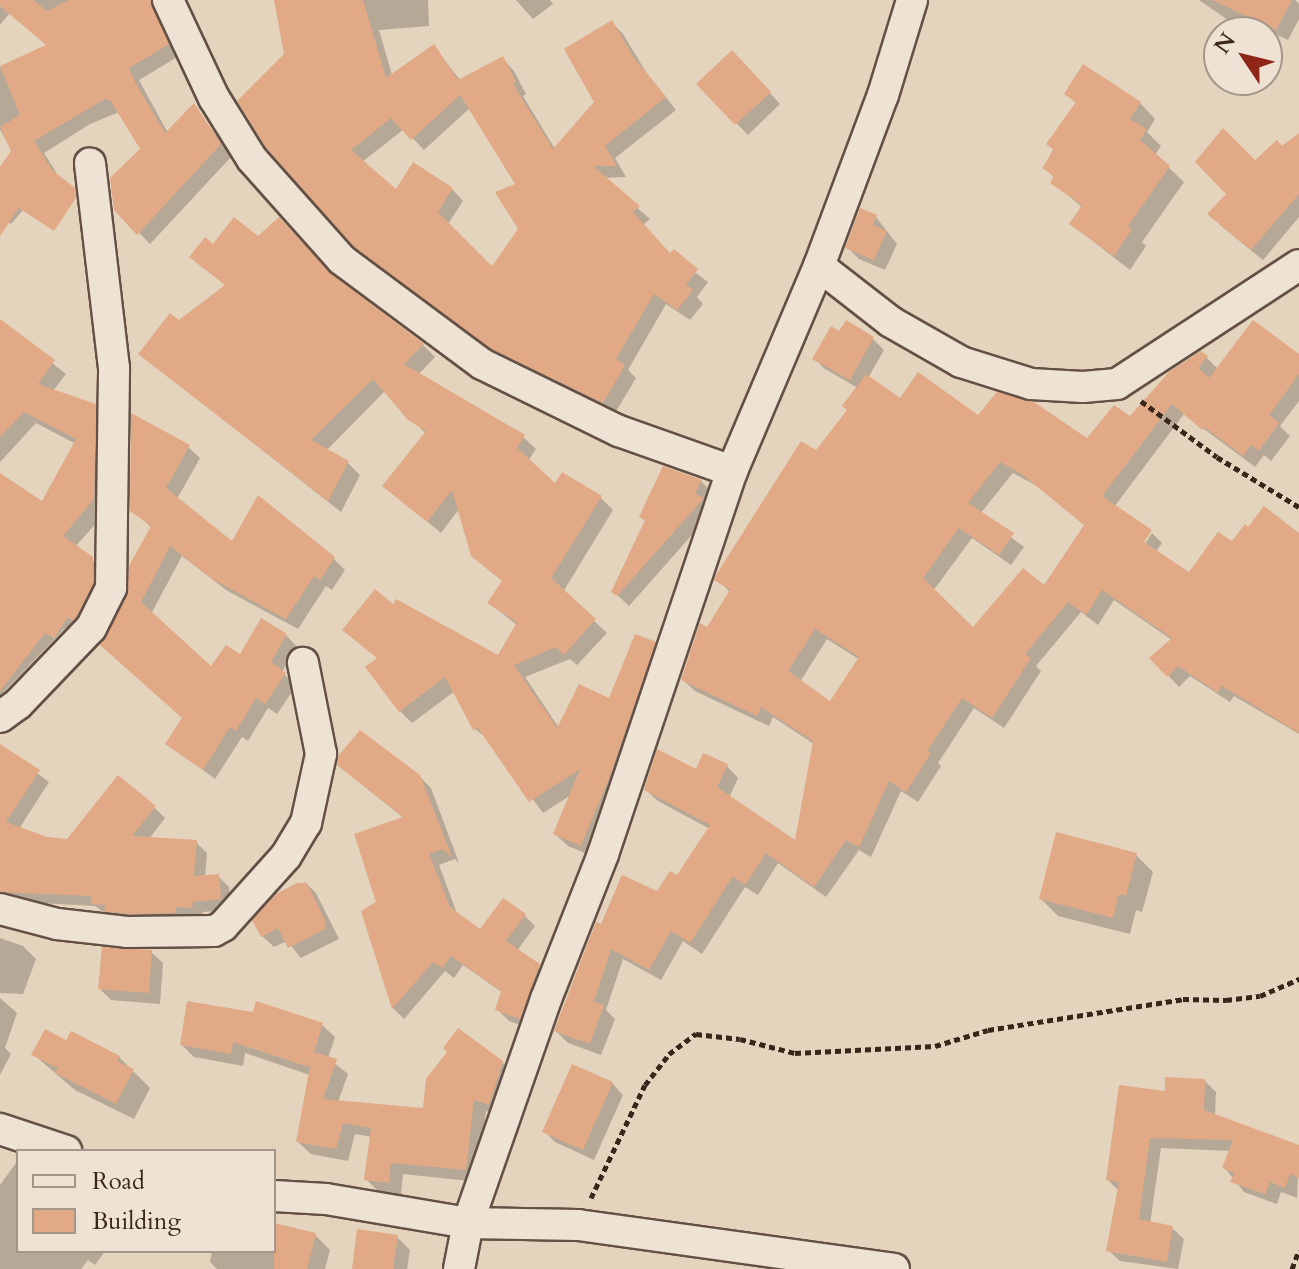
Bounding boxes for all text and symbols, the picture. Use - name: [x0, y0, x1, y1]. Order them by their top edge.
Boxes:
- north arrow: [1203, 16, 1283, 96]
- text: N: [1207, 27, 1243, 60]
- legend: [16, 1149, 276, 1253]
- text: Road: [92, 1165, 145, 1198]
- text: Building: [92, 1205, 181, 1238]

